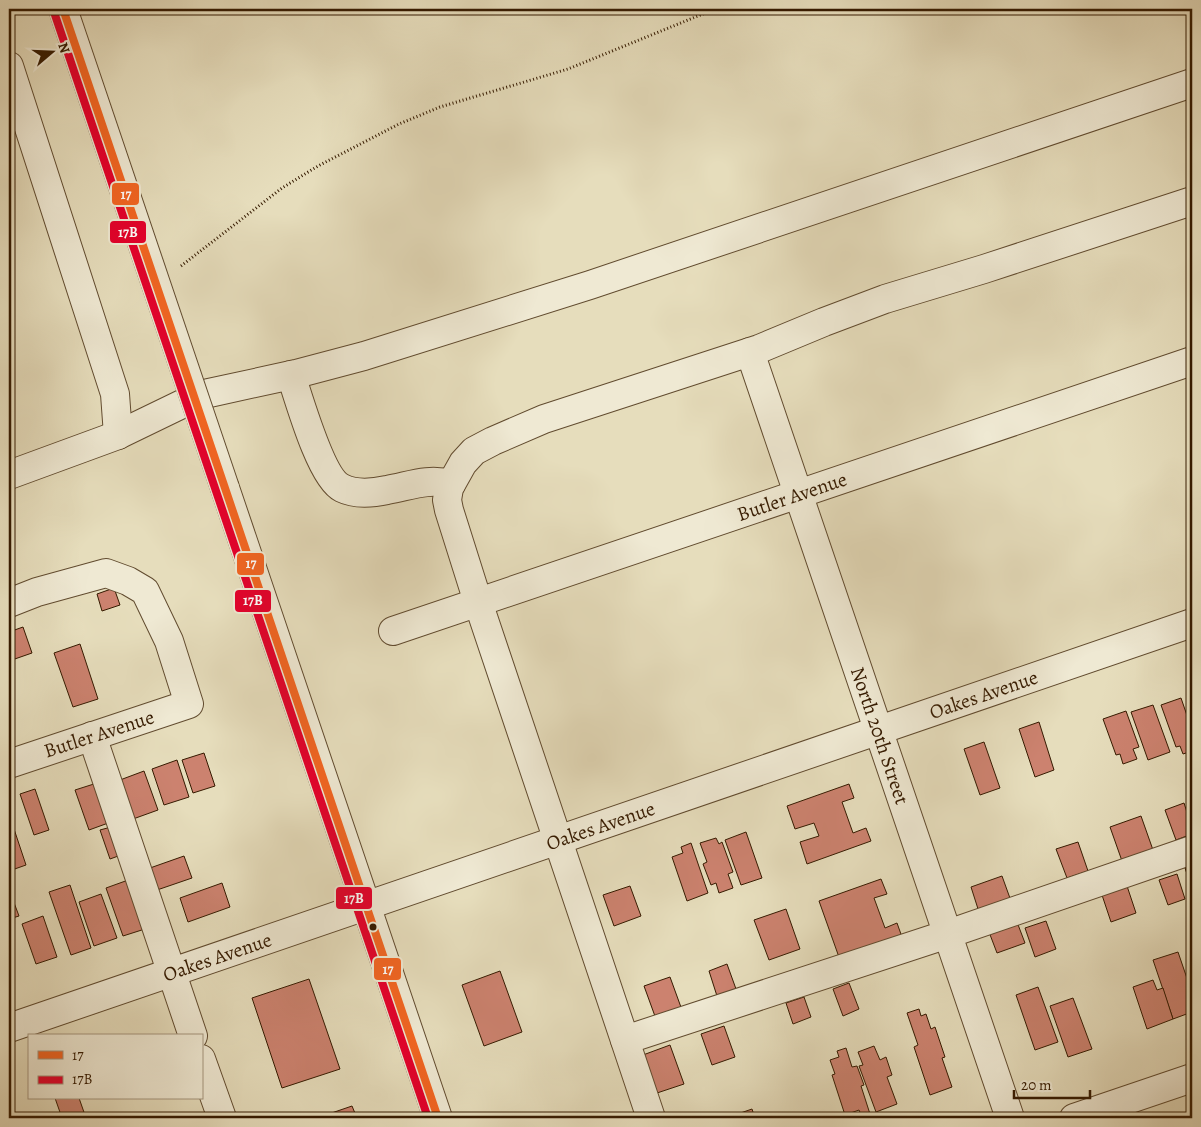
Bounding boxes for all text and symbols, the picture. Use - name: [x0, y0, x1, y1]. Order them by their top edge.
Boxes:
- north arrow: [28, 28, 78, 78]
- text: N: [53, 40, 74, 56]
- line badge: 17: [111, 182, 140, 206]
- text: 17: [121, 185, 132, 204]
- line badge: 17B: [109, 220, 147, 244]
- text: 17B: [118, 223, 138, 242]
- street label: Butler Avenue: [733, 465, 850, 527]
- line badge: 17: [236, 552, 265, 576]
- text: 17: [246, 554, 257, 573]
- line badge: 17B: [234, 589, 272, 613]
- text: 17B: [243, 591, 263, 610]
- street label: North 20th Street: [844, 663, 916, 808]
- street label: Oakes Avenue: [926, 663, 1041, 726]
- street label: Butler Avenue: [40, 703, 158, 765]
- street label: Oakes Avenue: [542, 794, 658, 857]
- line badge: 17B: [335, 886, 373, 910]
- text: 17B: [344, 889, 364, 908]
- unlabelled marker: [368, 922, 378, 932]
- street label: Oakes Avenue: [159, 926, 275, 988]
- line badge: 17: [373, 957, 402, 981]
- text: 17: [383, 960, 394, 979]
- legend: [28, 1034, 202, 1100]
- text: 17: [72, 1045, 84, 1065]
- scale bar: [1014, 1067, 1090, 1099]
- text: 17B: [72, 1069, 92, 1089]
- text: 20 m: [1021, 1075, 1052, 1095]

